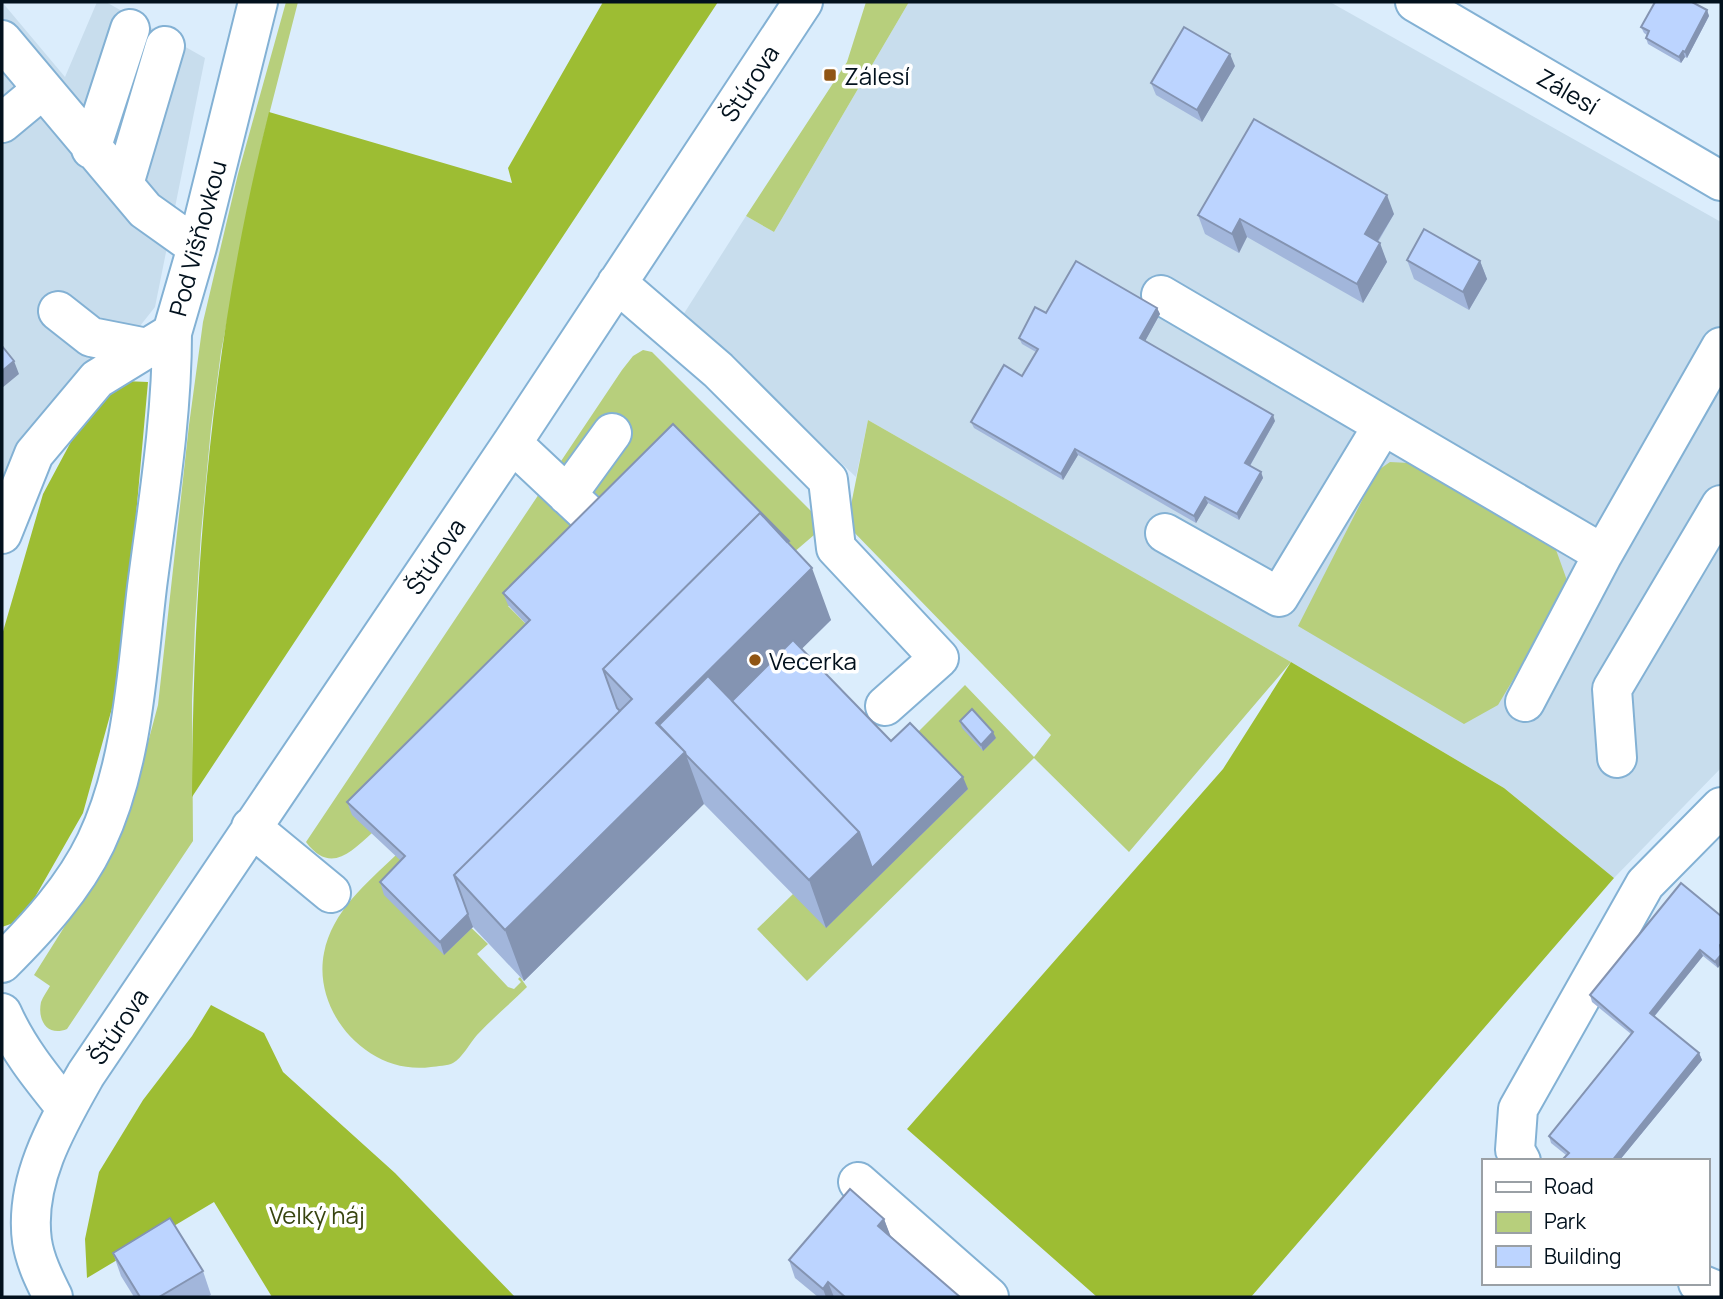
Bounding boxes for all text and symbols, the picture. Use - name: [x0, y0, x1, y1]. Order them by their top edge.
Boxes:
- street label: Štúrova: [712, 38, 786, 128]
- place label: Zálesí: [844, 59, 910, 92]
- street label: Zálesí: [1531, 60, 1605, 122]
- marker: Zálesí: [822, 67, 838, 83]
- street label: Pod Višňovkou: [160, 156, 234, 320]
- street label: Štúrova: [397, 511, 473, 601]
- place label: Vecerka: [769, 644, 857, 677]
- marker: Vecerka: [747, 652, 763, 668]
- street label: Štúrova: [80, 981, 156, 1071]
- legend: [1482, 1159, 1709, 1285]
- text: Road: [1544, 1172, 1594, 1200]
- park label: Velký háj: [269, 1198, 365, 1231]
- text: Park: [1544, 1207, 1586, 1235]
- text: Building: [1544, 1242, 1621, 1270]

